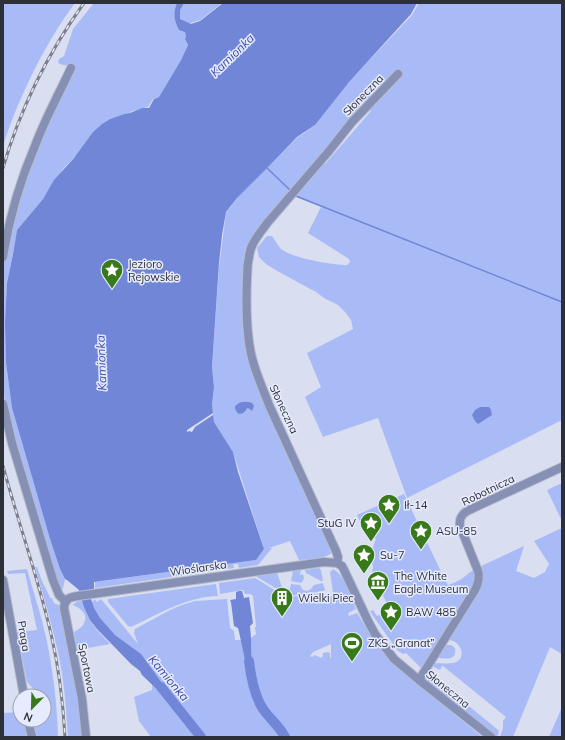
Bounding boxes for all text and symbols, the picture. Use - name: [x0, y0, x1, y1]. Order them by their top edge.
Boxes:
- water label: Kamionka: [207, 30, 257, 80]
- street label: Słoneczna: [340, 71, 386, 119]
- place icon: Jezioro Rejowskie: [99, 257, 125, 290]
- place label: Jezioro Rejowskie: [128, 257, 179, 284]
- water label: Kamionka: [93, 335, 109, 391]
- street label: Słoneczna: [267, 382, 301, 436]
- street label: Robotnicza: [459, 471, 517, 509]
- place icon: Ił-14: [376, 492, 402, 525]
- place label: Ił-14: [404, 498, 428, 512]
- place icon: StuG IV: [358, 510, 384, 543]
- place label: StuG IV: [318, 516, 356, 530]
- place icon: ASU-85: [408, 518, 434, 551]
- place label: ASU-85: [436, 524, 477, 538]
- place icon: Su-7: [351, 542, 377, 575]
- place label: Su-7: [380, 548, 405, 562]
- street label: Wioślarska: [169, 557, 227, 579]
- museum icon: The White Eagle Museum: [365, 569, 391, 602]
- place label: The White Eagle Museum: [394, 569, 468, 596]
- building icon: Wielki Piec: [269, 585, 295, 618]
- place label: Wielki Piec: [298, 591, 354, 605]
- place icon: BAW 485: [378, 599, 404, 632]
- place label: BAW 485: [406, 605, 456, 619]
- street label: Praga: [14, 620, 34, 652]
- sports icon: ZKS „Granat”: [339, 630, 365, 663]
- place label: ZKS „Granat”: [368, 636, 435, 650]
- street label: Sportowa: [75, 642, 99, 694]
- water label: Kamionka: [145, 652, 193, 704]
- street label: Słoneczna: [423, 667, 473, 711]
- north arrow: [12, 688, 52, 728]
- text: N: [22, 709, 35, 725]

